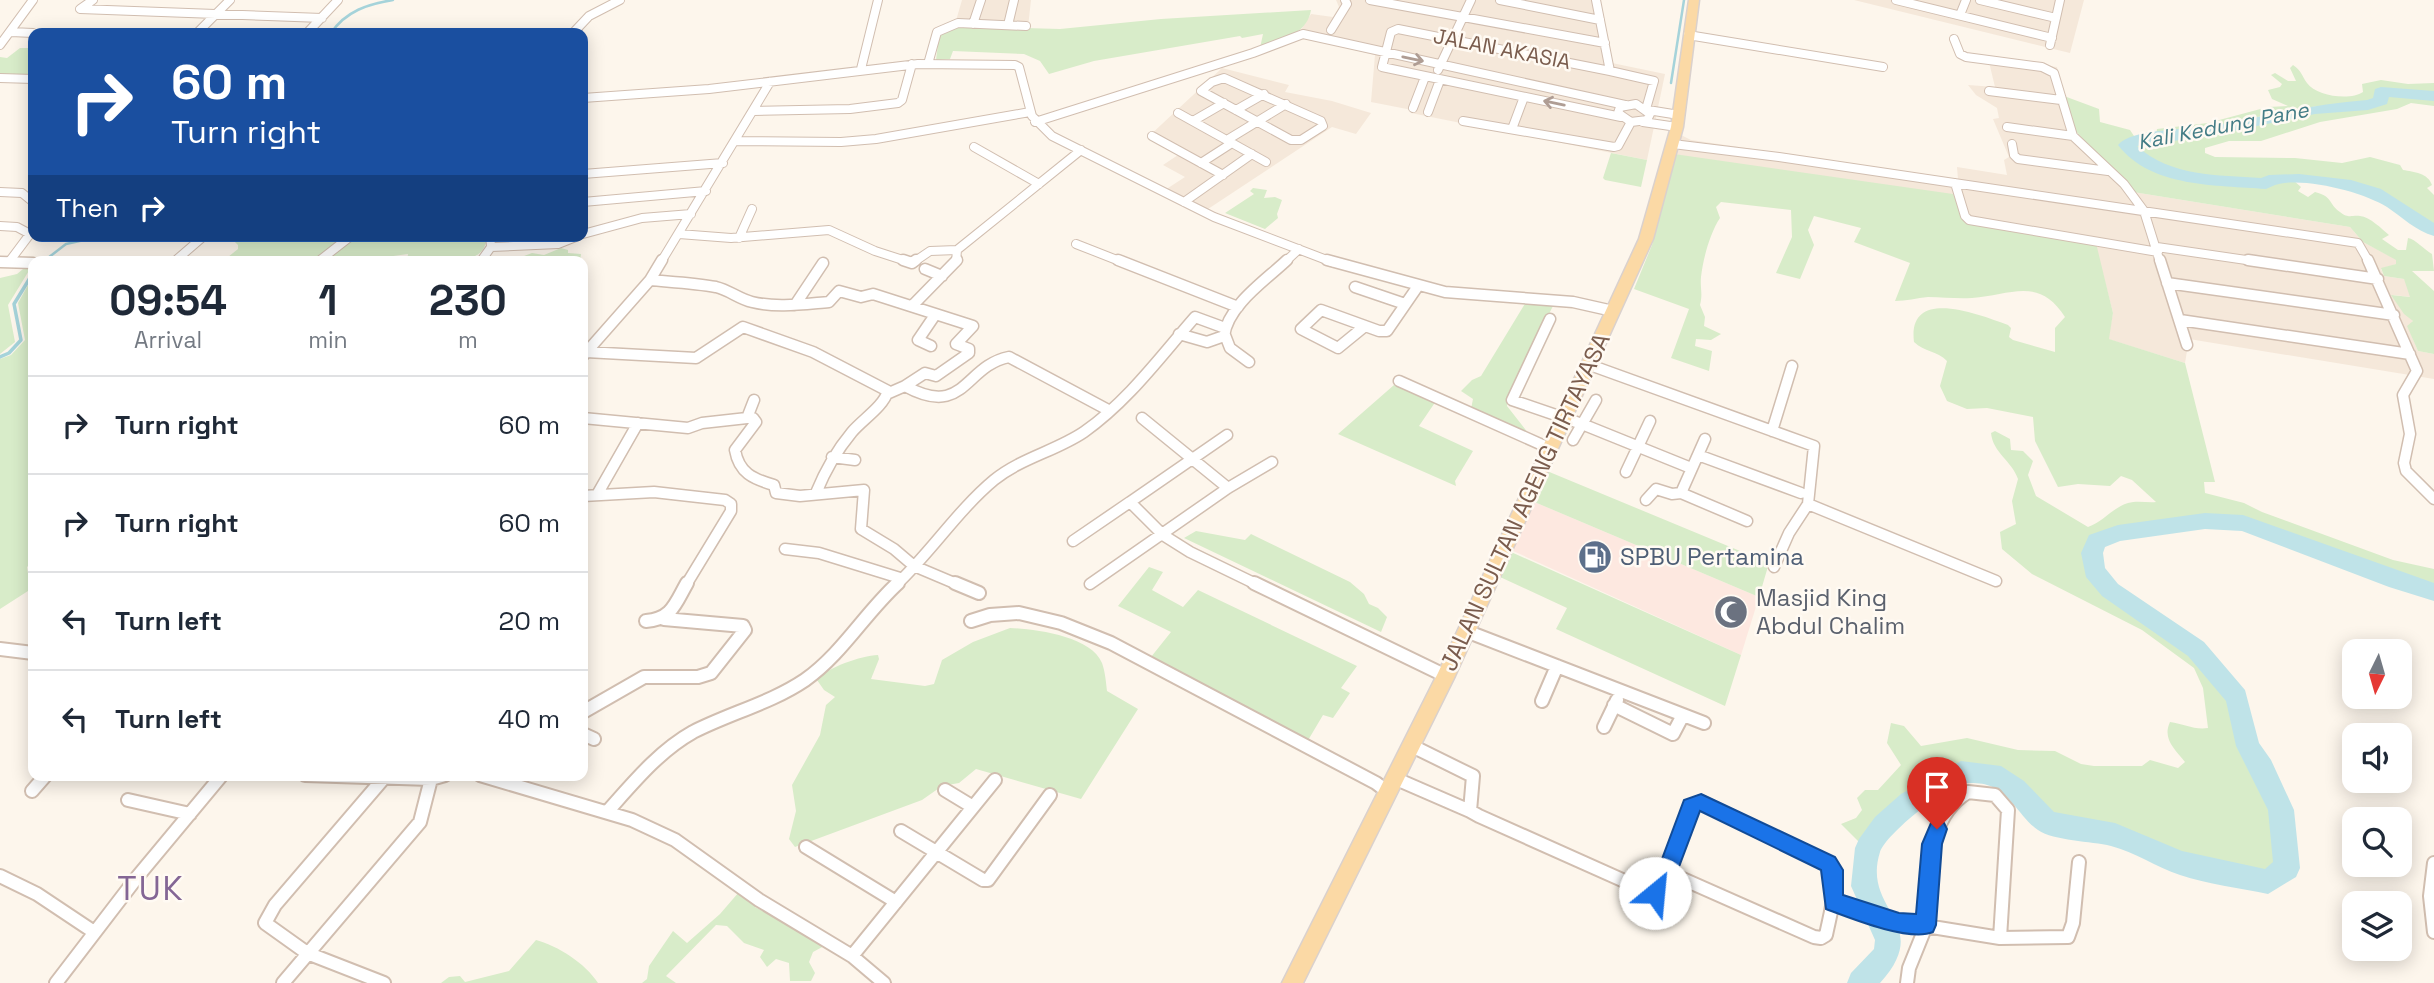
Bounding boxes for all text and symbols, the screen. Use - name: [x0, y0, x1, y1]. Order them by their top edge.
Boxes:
- street label: JALAN AKASIA: [1431, 22, 1573, 75]
- text: 60 m: [171, 51, 287, 113]
- one-way arrow: [1401, 52, 1424, 66]
- icon: right: [56, 56, 147, 147]
- water label: Kali Kedung Pane: [2135, 95, 2312, 155]
- one-way arrow: [1543, 96, 1566, 110]
- text: Turn right: [171, 112, 321, 152]
- icon: right: [133, 189, 171, 227]
- text: Then: [56, 191, 119, 225]
- text: 09:54: [109, 274, 227, 327]
- text: 1: [318, 274, 337, 327]
- text: 230: [429, 274, 507, 327]
- text: Arrival: [134, 325, 202, 355]
- text: min: [308, 325, 348, 355]
- text: m: [458, 325, 478, 355]
- street label: JALAN SULTAN AGENG TIRTAYASA: [1432, 328, 1617, 676]
- icon: right: [56, 406, 94, 444]
- text: Turn right: [115, 408, 239, 442]
- text: 60 m: [498, 408, 560, 442]
- icon: right: [56, 504, 94, 542]
- text: Turn right: [115, 506, 239, 540]
- text: 60 m: [498, 506, 560, 540]
- fuel station icon: SPBU Pertamina: [1576, 538, 1614, 576]
- place label: SPBU Pertamina: [1620, 541, 1804, 572]
- place label: Masjid King Abdul Chalim: [1756, 582, 1905, 641]
- mosque icon: Masjid King Abdul Chalim: [1712, 593, 1750, 631]
- icon: left: [56, 602, 94, 640]
- text: Turn left: [115, 604, 222, 638]
- text: 20 m: [499, 604, 560, 638]
- north arrow: [2342, 639, 2412, 709]
- map controls: [2342, 639, 2412, 961]
- icon: left: [56, 700, 94, 738]
- text: Turn left: [115, 702, 222, 736]
- text: 40 m: [498, 702, 560, 736]
- button: sound: [2342, 723, 2412, 793]
- pin: [1907, 757, 1967, 829]
- icon: arrive: [1918, 768, 1956, 806]
- button: search: [2342, 807, 2412, 877]
- position arrow: [1618, 856, 1692, 930]
- district label: TUK: [117, 868, 185, 910]
- button: layers: [2342, 891, 2412, 961]

